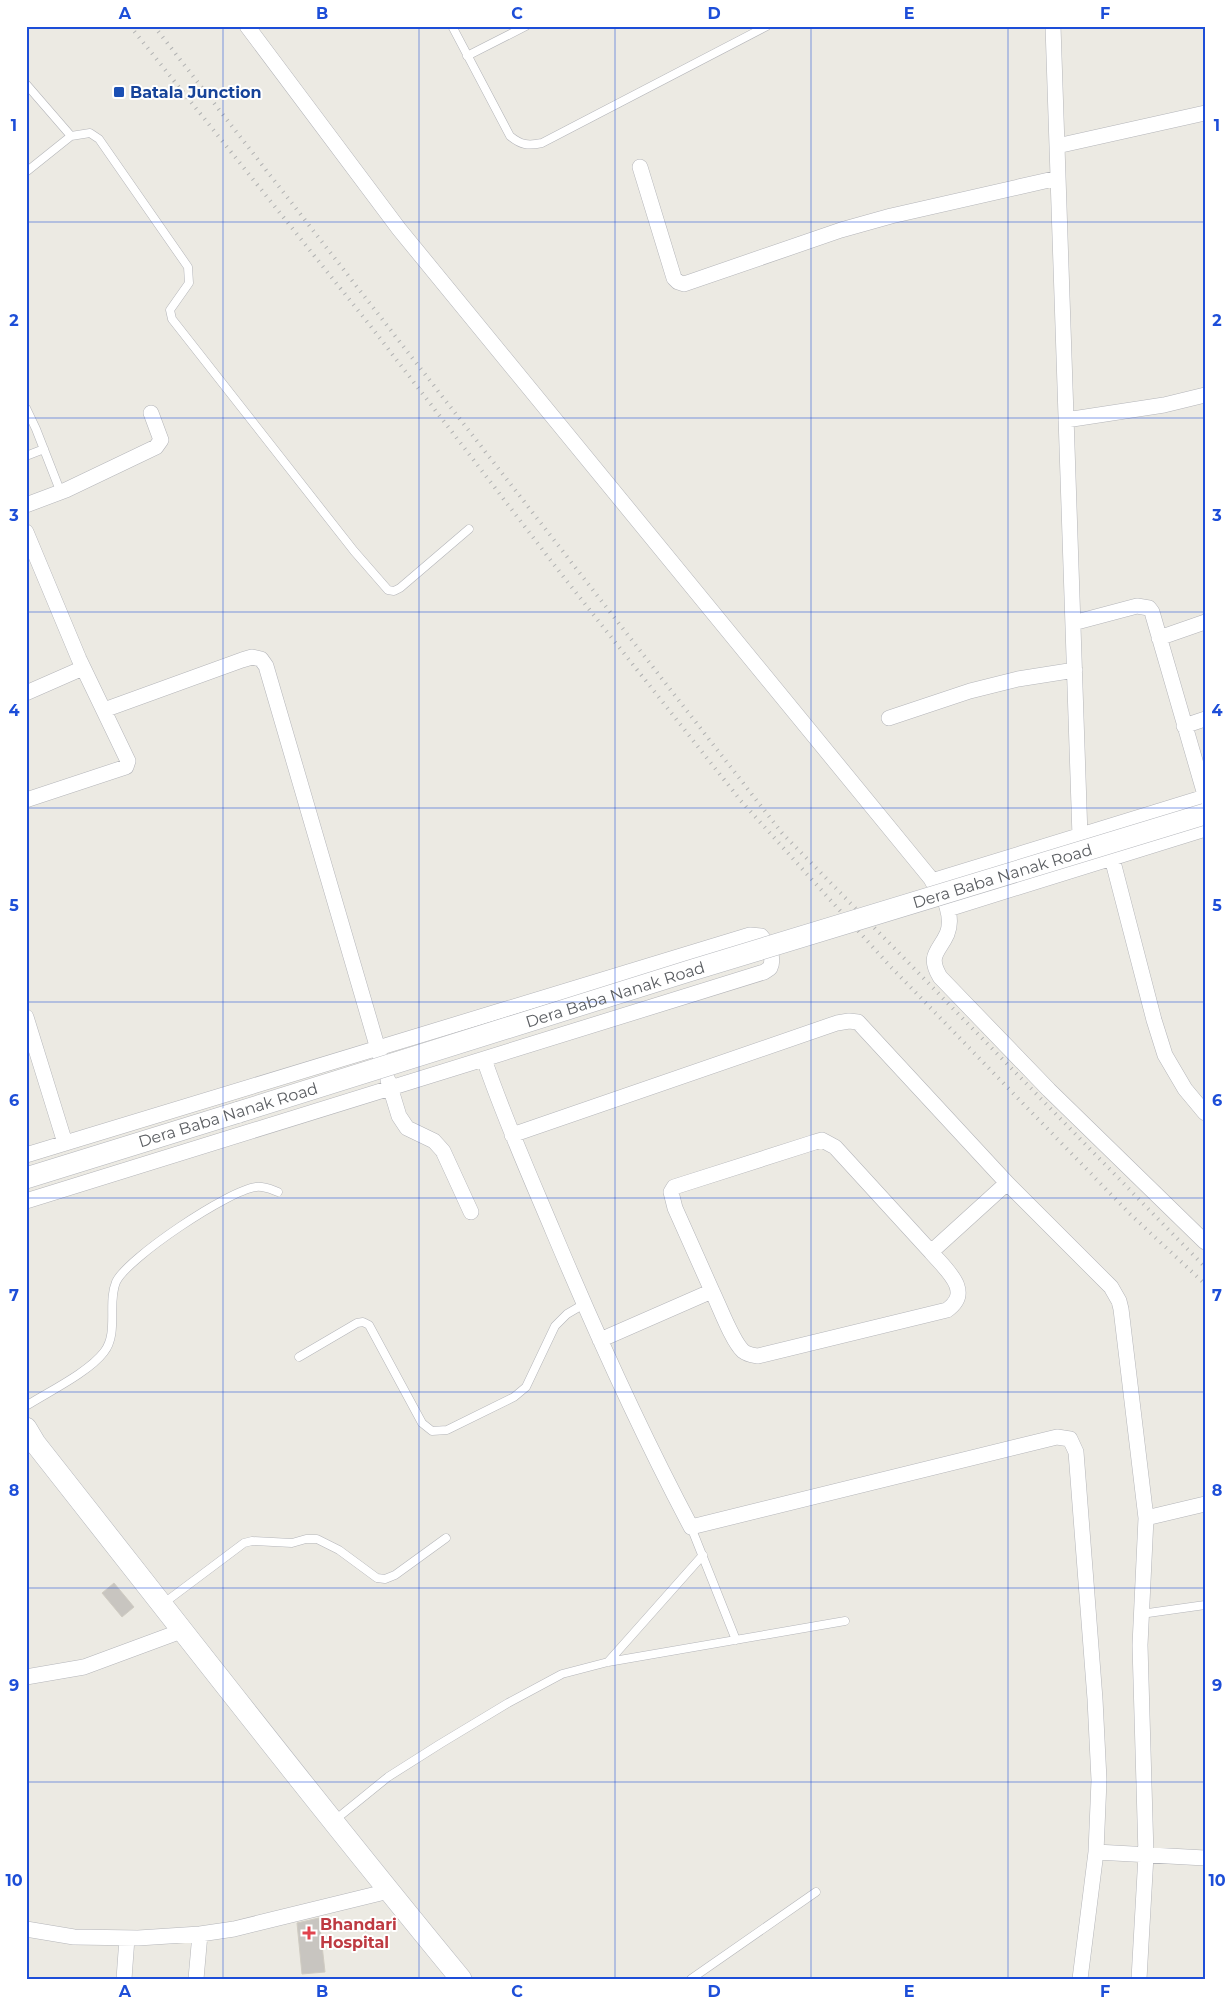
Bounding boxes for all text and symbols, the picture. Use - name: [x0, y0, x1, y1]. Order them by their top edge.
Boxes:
- text: A: [118, 4, 132, 23]
- text: B: [316, 4, 328, 23]
- text: C: [511, 4, 523, 23]
- text: D: [707, 4, 721, 23]
- text: E: [904, 4, 914, 23]
- text: F: [1100, 4, 1110, 23]
- place label: Batala Junction: [130, 83, 262, 102]
- marker: Batala Junction: [112, 85, 126, 99]
- text: 1: [11, 116, 17, 135]
- text: 1: [1214, 116, 1220, 135]
- text: 2: [9, 311, 19, 330]
- text: 2: [1212, 311, 1222, 330]
- text: 3: [8, 506, 19, 525]
- text: 3: [1211, 506, 1222, 525]
- text: 4: [8, 701, 20, 720]
- text: 4: [1211, 701, 1223, 720]
- street label: Dera Baba Nanak Road: [910, 839, 1094, 912]
- text: 5: [9, 896, 19, 915]
- text: 5: [1212, 896, 1222, 915]
- street label: Dera Baba Nanak Road: [523, 957, 707, 1031]
- street label: Dera Baba Nanak Road: [136, 1079, 320, 1151]
- text: 6: [9, 1091, 19, 1110]
- text: 6: [1212, 1091, 1222, 1110]
- text: 7: [9, 1286, 19, 1305]
- text: 7: [1212, 1286, 1222, 1305]
- text: 8: [9, 1481, 19, 1500]
- text: 8: [1212, 1481, 1222, 1500]
- text: 9: [9, 1676, 19, 1695]
- text: 9: [1212, 1676, 1222, 1695]
- text: 10: [5, 1871, 23, 1890]
- text: 10: [1208, 1871, 1226, 1890]
- place label: Bhandari Hospital: [320, 1915, 397, 1952]
- marker: Bhandari Hospital: [302, 1926, 316, 1940]
- text: A: [118, 1982, 132, 2001]
- text: B: [316, 1982, 328, 2001]
- text: C: [511, 1982, 523, 2001]
- text: D: [707, 1982, 721, 2001]
- text: E: [904, 1982, 914, 2001]
- text: F: [1100, 1982, 1110, 2001]

